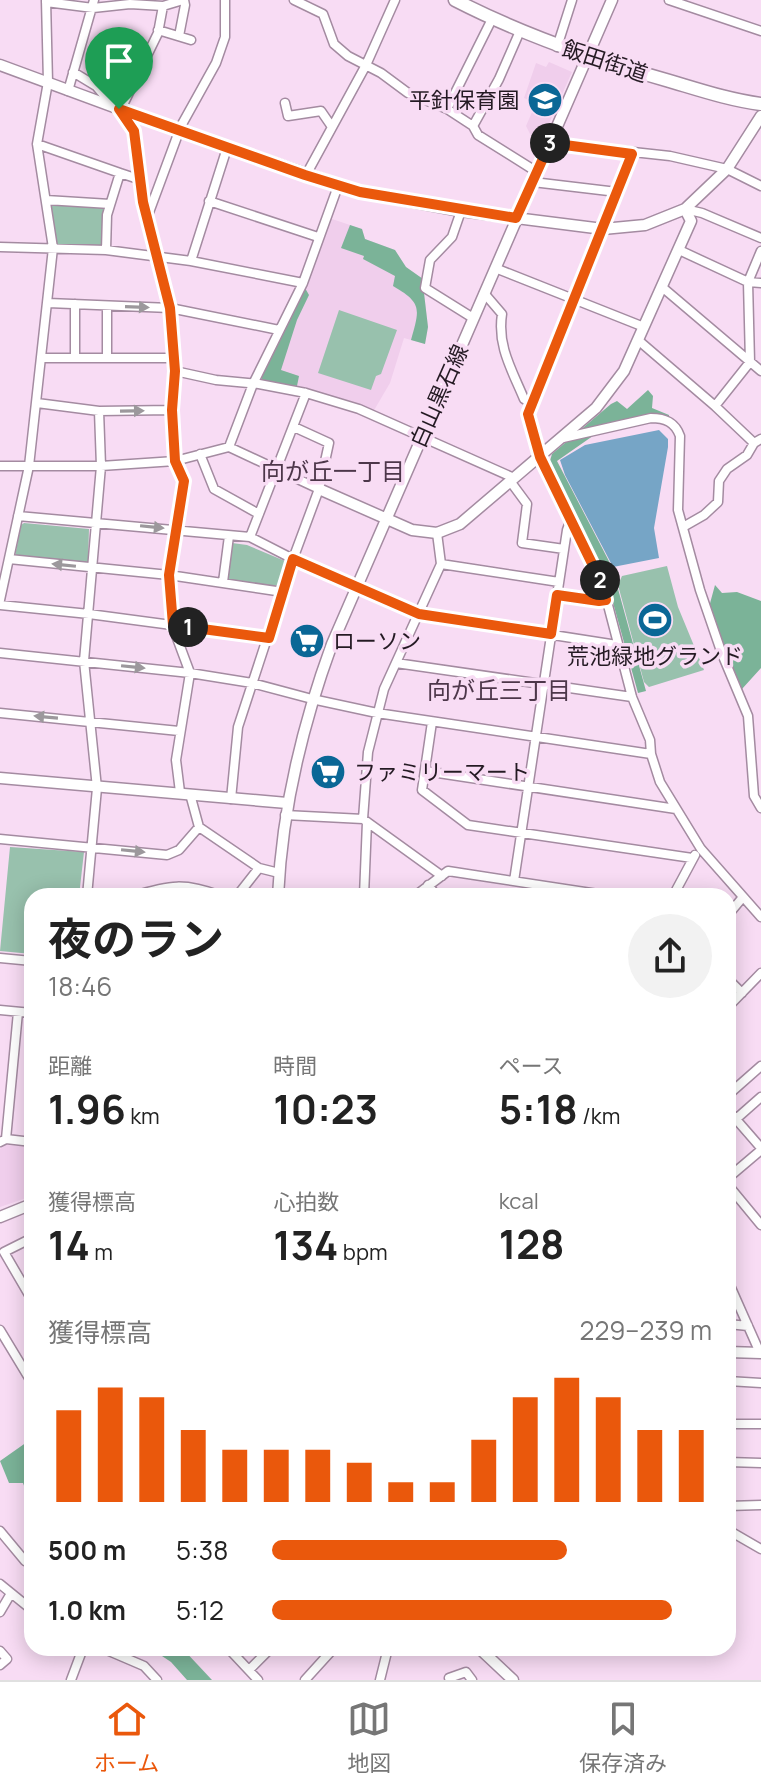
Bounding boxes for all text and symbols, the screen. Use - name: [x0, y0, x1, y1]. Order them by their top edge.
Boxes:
- pin: [85, 27, 153, 109]
- street label: 飯田街道: [559, 33, 651, 89]
- icon: arrive: [97, 39, 141, 83]
- school or university icon: 平針保育園: [526, 81, 564, 119]
- place label: 平針保育園: [409, 85, 519, 115]
- pin: 3: [530, 123, 570, 163]
- text: 3: [544, 128, 556, 158]
- one-way arrow: [125, 301, 150, 314]
- street label: 白山黒石線: [403, 340, 475, 452]
- one-way arrow: [120, 405, 145, 417]
- district label: 向が丘一丁目: [261, 454, 405, 487]
- one-way arrow: [140, 521, 165, 534]
- one-way arrow: [51, 558, 76, 571]
- pin: 2: [580, 560, 620, 600]
- text: 2: [593, 565, 607, 595]
- sports icon: 荒池緑地グランド: [636, 601, 674, 639]
- pin: 1: [168, 607, 208, 647]
- text: 1: [183, 612, 193, 642]
- supermarket icon: ローソン: [288, 622, 326, 660]
- place label: ローソン: [333, 626, 421, 656]
- place label: 荒池緑地グランド: [567, 641, 743, 671]
- one-way arrow: [121, 660, 146, 673]
- district label: 向が丘三丁目: [427, 673, 571, 706]
- one-way arrow: [33, 710, 58, 723]
- supermarket icon: ファミリーマート: [309, 753, 347, 791]
- place label: ファミリーマート: [354, 757, 530, 787]
- one-way arrow: [121, 845, 146, 858]
- text: 夜のラン: [48, 908, 224, 968]
- button: share: [628, 914, 712, 998]
- text: 18:46: [48, 968, 112, 1004]
- text: 距離: [48, 1051, 92, 1081]
- text: 時間: [273, 1051, 317, 1081]
- text: ペース: [499, 1051, 564, 1081]
- text: 1.96: [48, 1081, 126, 1136]
- text: 10:23: [273, 1081, 378, 1136]
- text: 5:18: [499, 1081, 578, 1136]
- text: km: [126, 1101, 160, 1131]
- text: /km: [578, 1101, 620, 1131]
- text: kcal: [499, 1186, 539, 1216]
- text: 獲得標高: [48, 1187, 136, 1217]
- text: 心拍数: [273, 1187, 339, 1217]
- text: 128: [499, 1216, 565, 1271]
- text: 14: [48, 1217, 90, 1272]
- text: 134: [273, 1217, 338, 1272]
- text: m: [90, 1237, 113, 1267]
- text: bpm: [338, 1237, 388, 1267]
- text: 229–239 m: [580, 1312, 712, 1348]
- text: 獲得標高: [48, 1314, 152, 1350]
- text: 500 m: [48, 1532, 126, 1568]
- text: 5:38: [176, 1532, 228, 1568]
- text: 1.0 km: [48, 1592, 126, 1628]
- text: 5:12: [176, 1592, 224, 1628]
- tab: ホーム: [94, 1697, 159, 1778]
- tab: 地図: [347, 1697, 391, 1778]
- tab: 保存済み: [579, 1697, 667, 1778]

